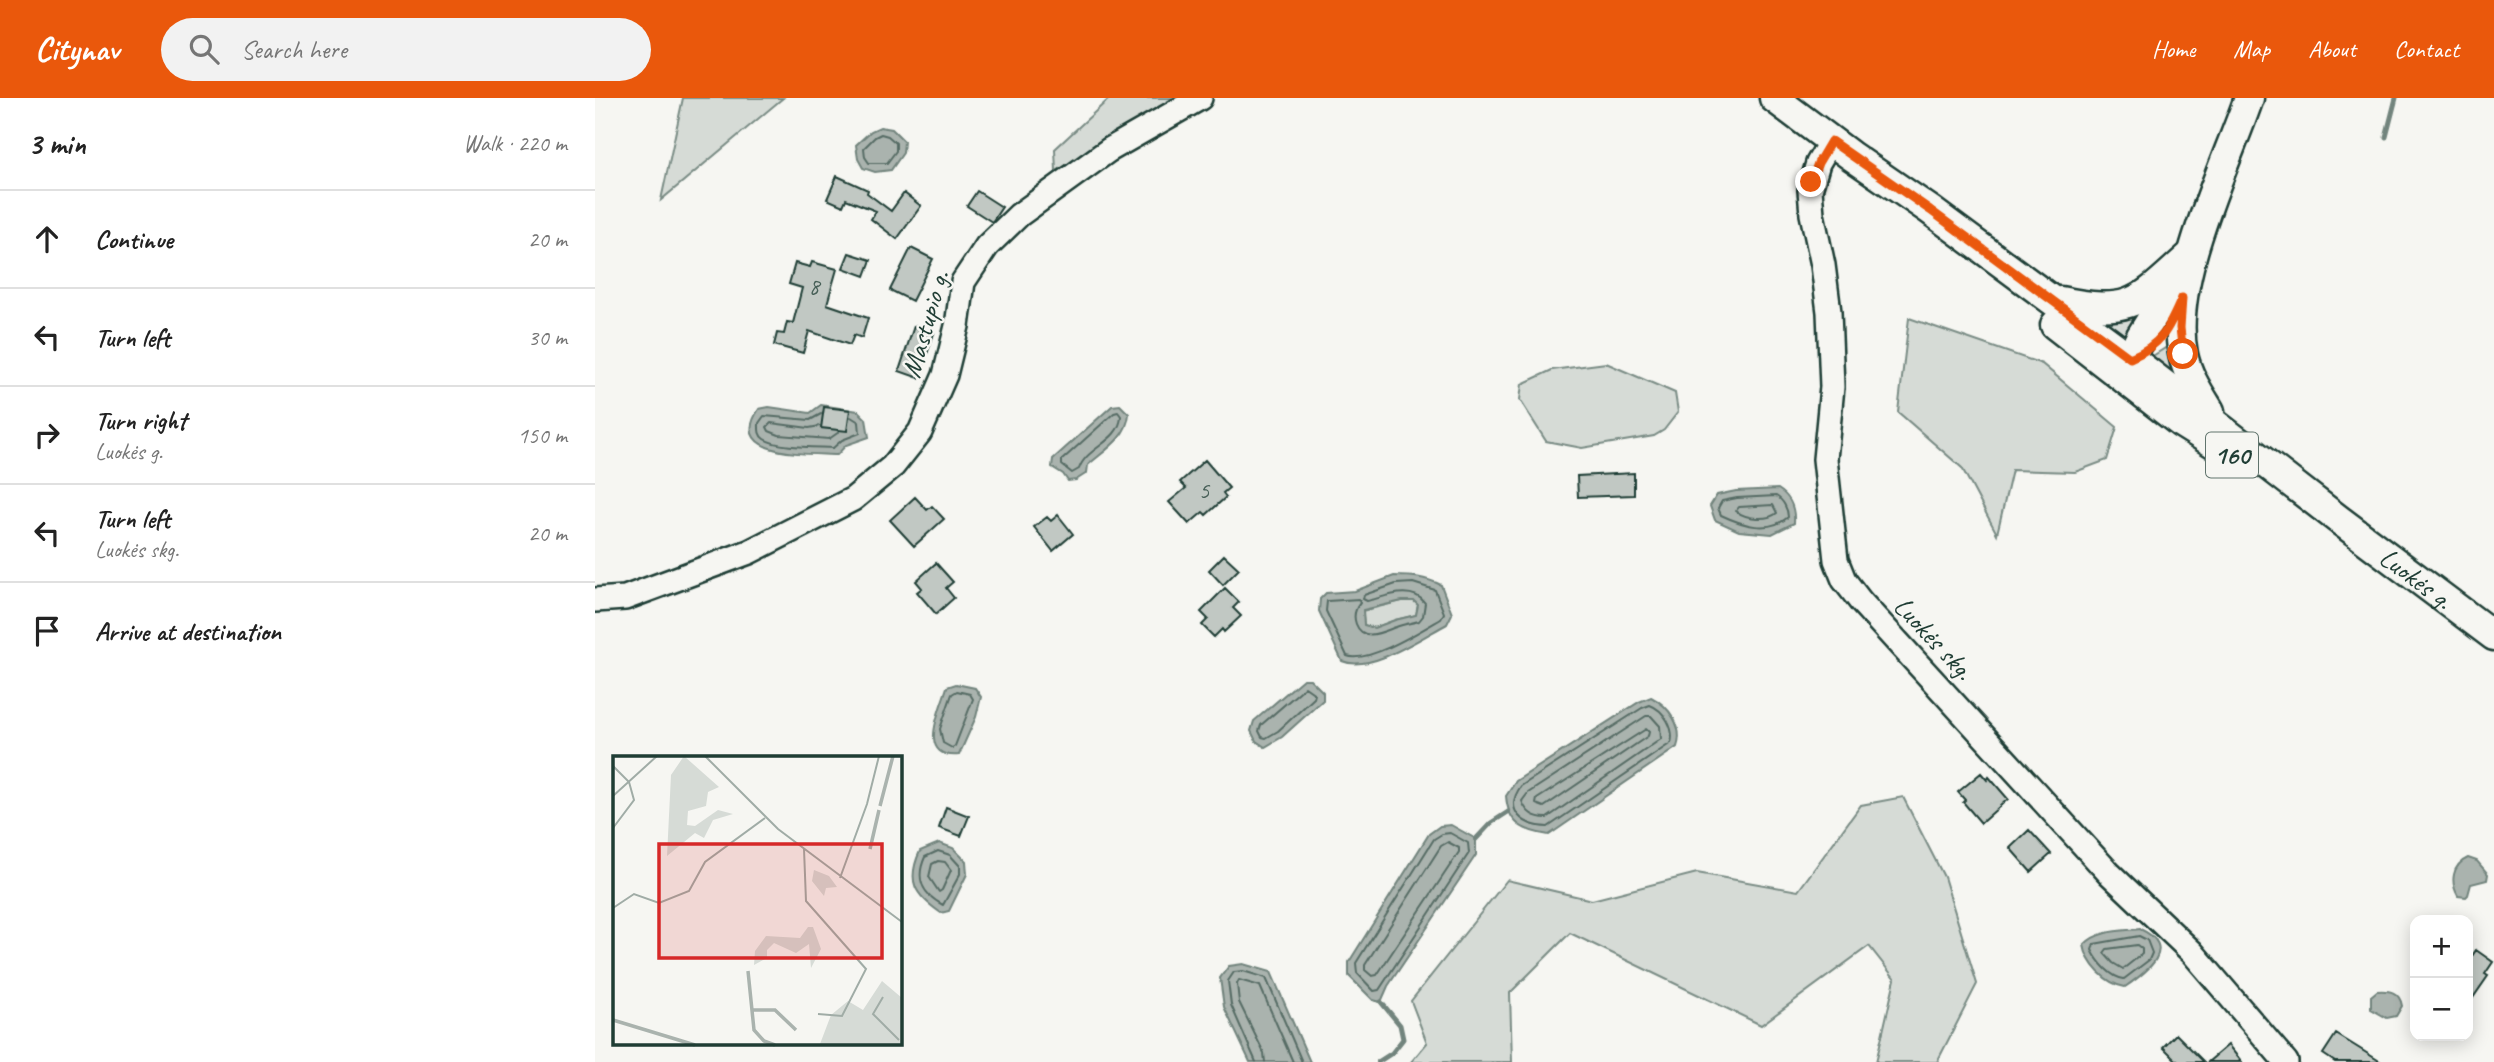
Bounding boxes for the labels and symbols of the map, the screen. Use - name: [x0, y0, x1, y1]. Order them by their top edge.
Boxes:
- route end: [1795, 166, 1826, 197]
- street label: Mastupio g.: [893, 266, 957, 381]
- house number: 8: [809, 271, 822, 301]
- route start: [2167, 338, 2198, 369]
- road number: 160: [2206, 432, 2258, 478]
- house number: 5: [1199, 475, 1211, 505]
- street label: Luokės g.: [2373, 539, 2460, 617]
- street label: Luokės skg.: [1886, 589, 1982, 688]
- inset map: [613, 756, 901, 1044]

